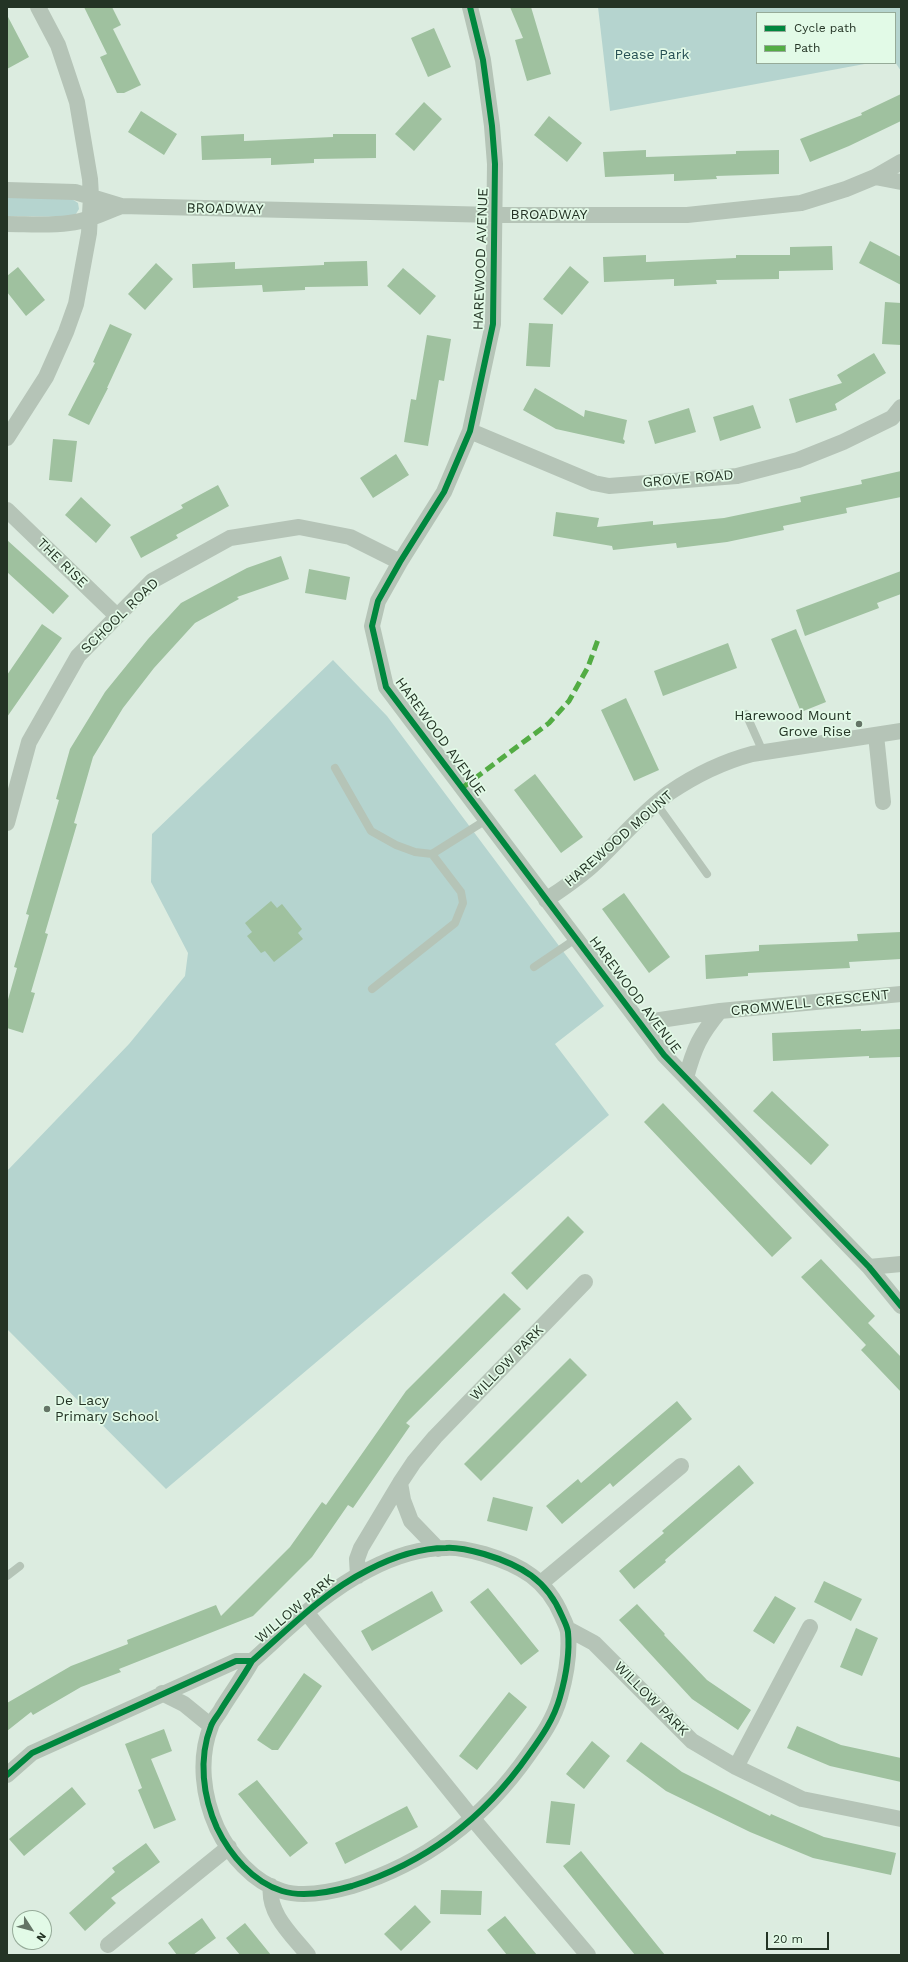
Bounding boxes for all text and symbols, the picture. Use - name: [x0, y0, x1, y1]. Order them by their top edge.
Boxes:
- legend: [756, 12, 896, 64]
- text: Cycle path: [794, 21, 856, 35]
- text: Path: [794, 41, 820, 55]
- park label: Pease Park: [615, 47, 689, 63]
- street label: HAREWOOD AVENUE: [470, 188, 492, 330]
- street label: BROADWAY: [186, 200, 264, 218]
- street label: BROADWAY: [511, 207, 587, 223]
- street label: GROVE ROAD: [642, 467, 734, 491]
- street label: THE RISE: [33, 535, 91, 591]
- street label: SCHOOL ROAD: [78, 575, 162, 657]
- street label: HAREWOOD AVENUE: [391, 674, 489, 800]
- place label: Harewood Mount Grove Rise: [734, 708, 851, 740]
- marker: Harewood Mount Grove Rise: [854, 719, 864, 729]
- street label: HAREWOOD MOUNT: [561, 787, 677, 891]
- street label: HAREWOOD AVENUE: [585, 933, 685, 1057]
- street label: CROMWELL CRESCENT: [730, 986, 890, 1020]
- street label: WILLOW PARK: [467, 1322, 547, 1404]
- place label: De Lacy Primary School: [55, 1393, 159, 1426]
- marker: De Lacy Primary School: [42, 1404, 52, 1414]
- street label: WILLOW PARK: [252, 1571, 338, 1647]
- street label: WILLOW PARK: [610, 1658, 692, 1740]
- north arrow: [12, 1910, 52, 1950]
- scale bar: [768, 1924, 831, 1950]
- text: N: [34, 1930, 49, 1944]
- text: 20 m: [773, 1932, 803, 1946]

